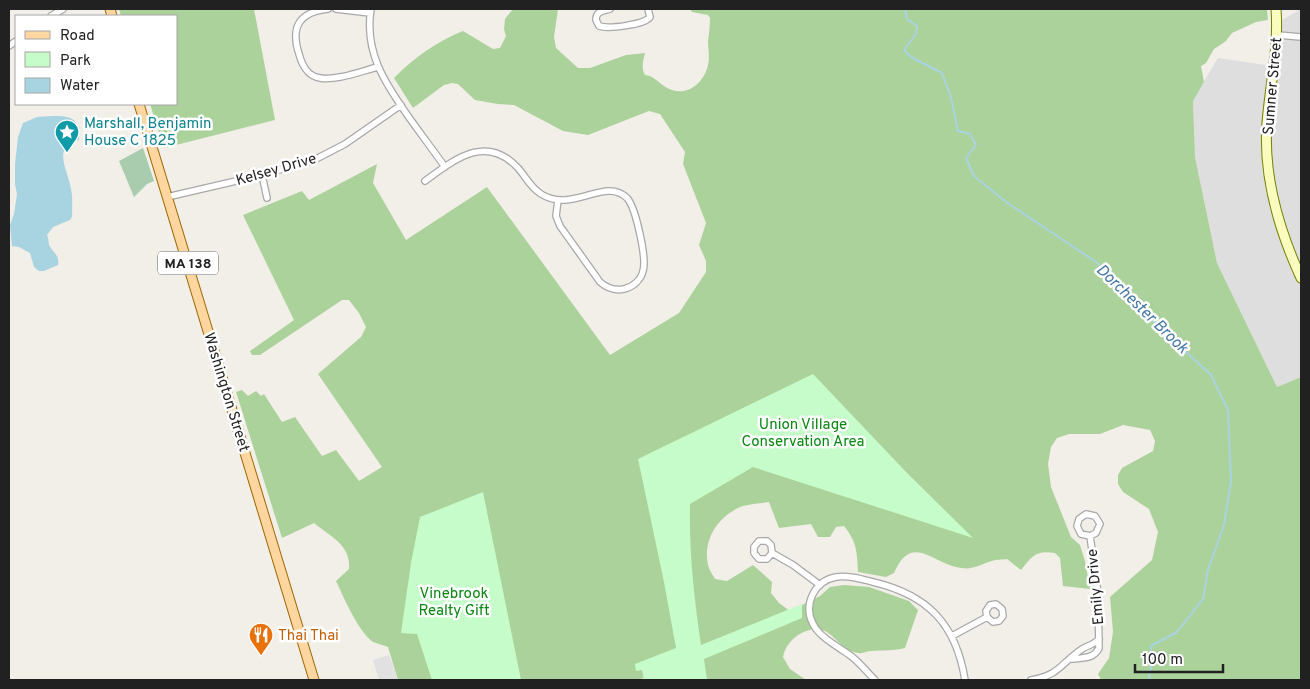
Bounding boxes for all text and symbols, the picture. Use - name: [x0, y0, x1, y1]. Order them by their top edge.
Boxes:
- legend: [15, 15, 178, 105]
- text: Road: [60, 27, 95, 46]
- street label: Sumner Street: [1260, 36, 1287, 136]
- text: Park: [60, 52, 91, 71]
- text: Water: [60, 77, 100, 96]
- place label: Marshall, Benjamin House C 1825: [84, 115, 212, 151]
- place icon: Marshall, Benjamin House C 1825: [54, 119, 80, 153]
- street label: Kelsey Drive: [234, 150, 319, 191]
- road number: MA 138: [158, 252, 218, 274]
- water label: Dorchester Brook: [1091, 260, 1193, 359]
- street label: Washington Street: [198, 331, 253, 454]
- park label: Union Village Conservation Area: [741, 416, 865, 452]
- street label: Emily Drive: [1084, 548, 1109, 626]
- park label: Vinebrook Realty Gift: [418, 585, 490, 621]
- restaurant icon: Thai Thai: [248, 622, 274, 656]
- place label: Thai Thai: [278, 627, 339, 646]
- scale bar: [1135, 642, 1222, 674]
- text: 100 m: [1142, 651, 1183, 670]

